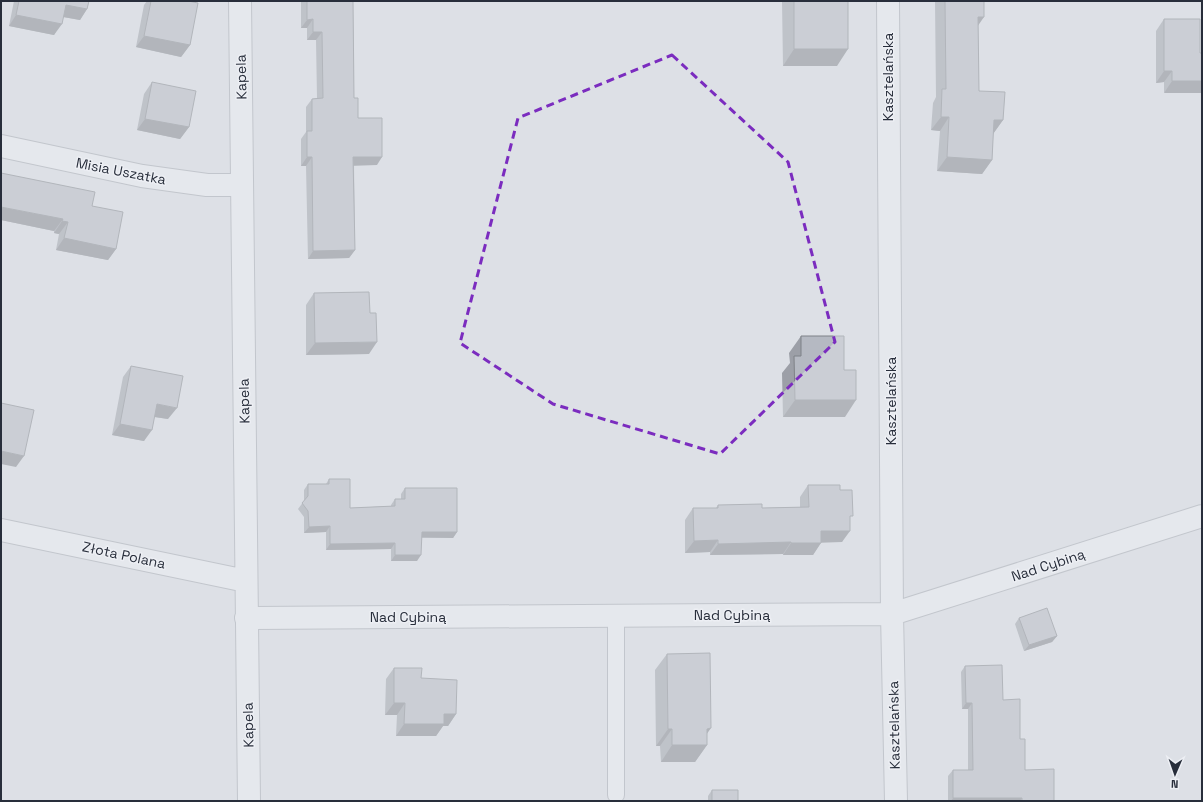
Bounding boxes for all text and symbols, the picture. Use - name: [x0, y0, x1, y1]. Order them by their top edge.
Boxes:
- street label: Kasztelańska: [879, 33, 897, 121]
- street label: Kapela: [232, 54, 250, 100]
- street label: Misia Uszatka: [74, 153, 168, 189]
- street label: Kasztelańska: [882, 357, 900, 445]
- street label: Kapela: [235, 378, 253, 424]
- street label: Złota Polana: [81, 537, 167, 573]
- street label: Nad Cybiną: [1009, 545, 1087, 585]
- street label: Nad Cybiną: [694, 606, 770, 624]
- street label: Nad Cybiną: [370, 608, 446, 626]
- street label: Kasztelańska: [884, 681, 904, 769]
- street label: Kapela: [239, 702, 257, 748]
- north arrow: [1155, 754, 1195, 794]
- text: N: [1171, 777, 1179, 791]

